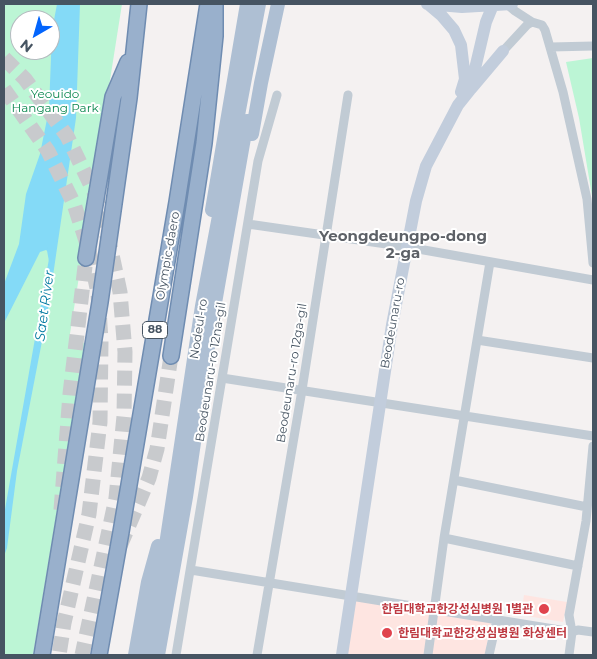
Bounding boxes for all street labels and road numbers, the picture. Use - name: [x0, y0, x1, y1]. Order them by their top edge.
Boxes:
- street label: Olympic-daero: [153, 211, 183, 301]
- street label: Beodeunaru-ro: [378, 276, 408, 370]
- street label: Nodeul-ro: [187, 298, 211, 360]
- street label: Beodeunaru-ro 12na-gil: [193, 301, 229, 443]
- street label: Beodeunaru-ro 12ga-gil: [274, 302, 310, 444]
- road number: 88: [142, 322, 168, 338]

